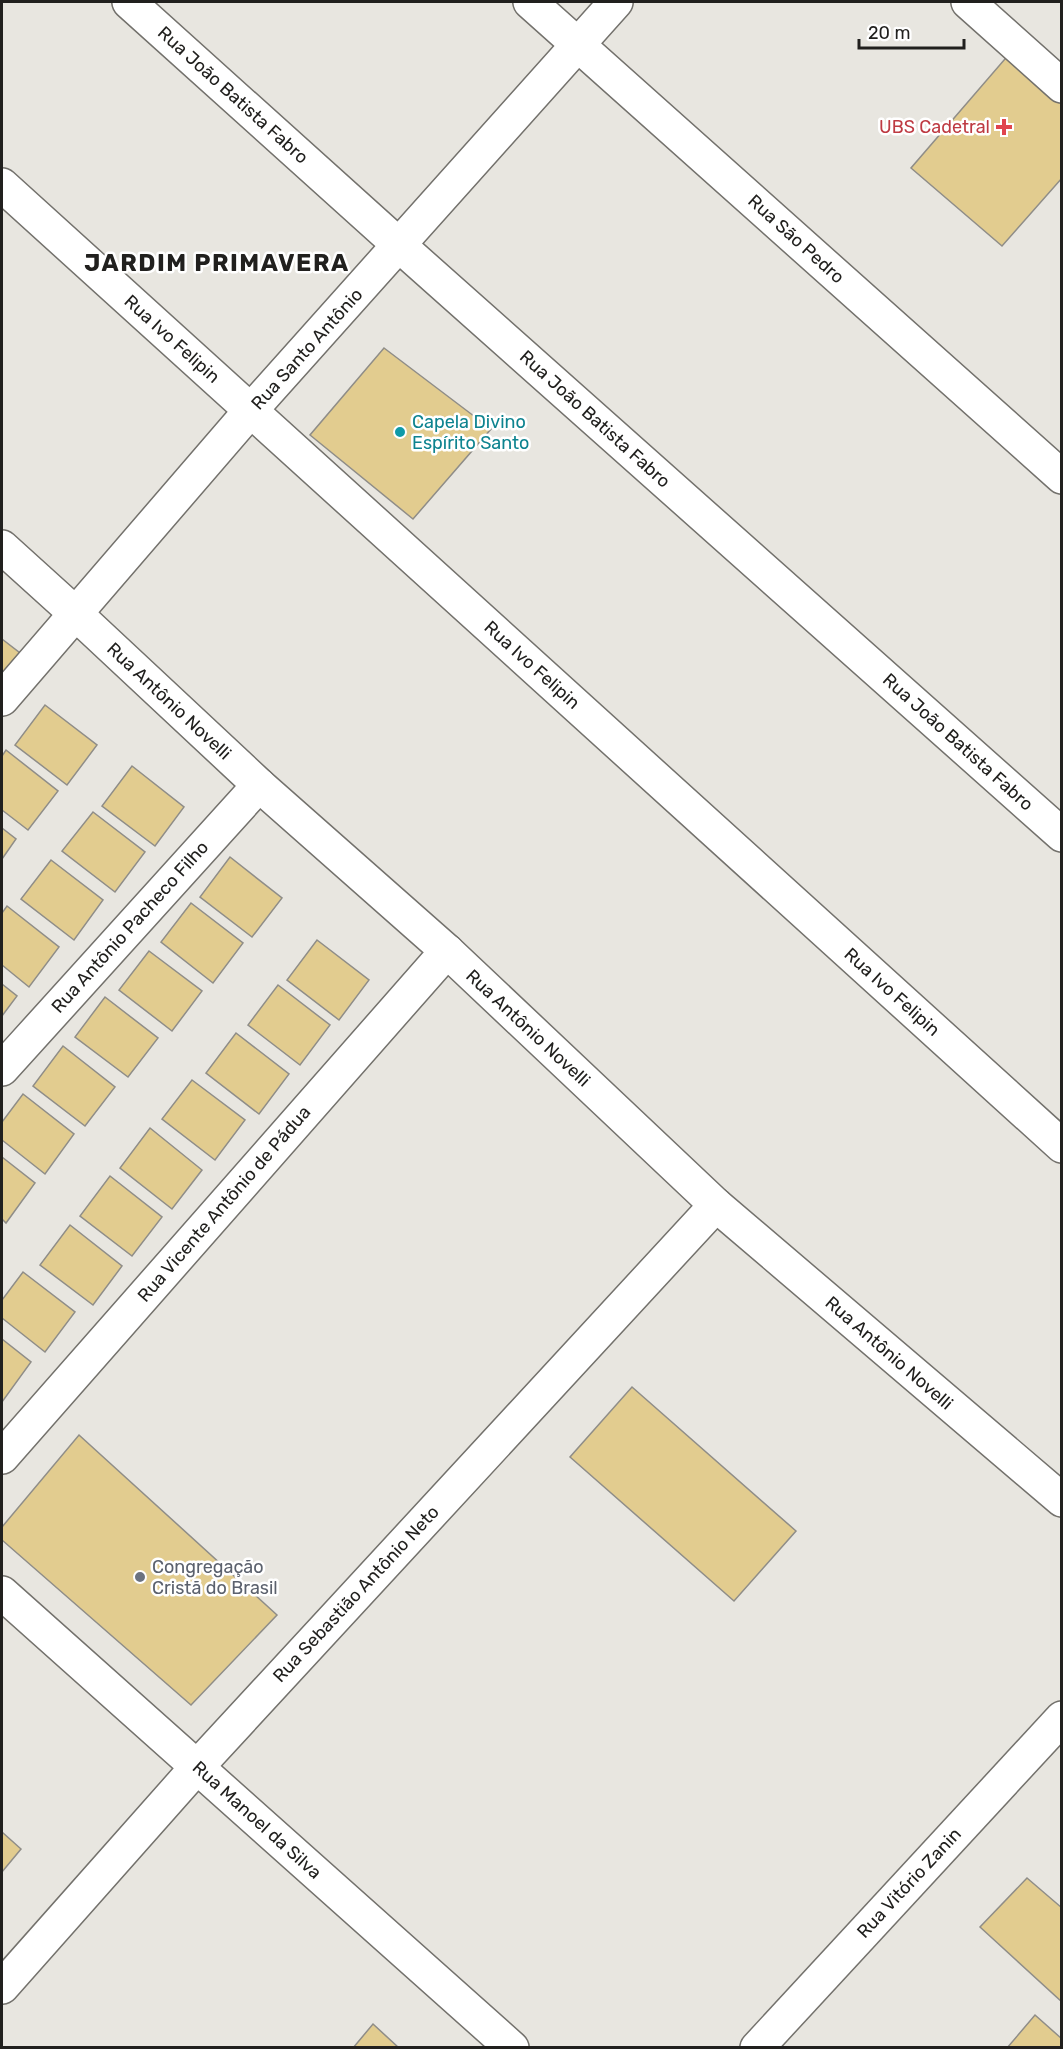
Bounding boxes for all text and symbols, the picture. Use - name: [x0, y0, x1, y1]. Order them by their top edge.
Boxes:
- scale bar: [859, 12, 964, 50]
- street label: Rua João Batista Fabro: [153, 22, 313, 168]
- text: 20 m: [868, 22, 910, 44]
- place label: UBS Cadetral: [879, 116, 990, 138]
- marker: UBS Cadetral: [995, 118, 1013, 136]
- street label: Rua São Pedro: [743, 190, 849, 288]
- district label: JARDIM PRIMAVERA: [84, 249, 350, 277]
- street label: Rua Santo Antônio: [247, 284, 367, 414]
- street label: Rua Ivo Felipin: [120, 290, 224, 388]
- street label: Rua João Batista Fabro: [515, 346, 675, 492]
- place label: Capela Divino Espírito Santo: [412, 411, 529, 454]
- marker: Capela Divino Espírito Santo: [393, 425, 407, 439]
- street label: Rua Ivo Felipin: [480, 616, 584, 714]
- street label: Rua Antônio Novelli: [102, 638, 236, 764]
- street label: Rua João Batista Fabro: [878, 669, 1038, 815]
- street label: Rua Antônio Pacheco Filho: [47, 836, 213, 1018]
- street label: Rua Ivo Felipin: [840, 943, 944, 1041]
- street label: Rua Antônio Novelli: [461, 965, 595, 1091]
- street label: Rua Vicente Antônio de Pádua: [133, 1101, 315, 1307]
- street label: Rua Antônio Novelli: [821, 1292, 957, 1414]
- street label: Rua Sebastião Antônio Neto: [268, 1501, 444, 1687]
- place label: Congregação Cristã do Brasil: [152, 1556, 278, 1599]
- marker: Congregação Cristã do Brasil: [133, 1570, 147, 1584]
- street label: Rua Manoel da Silva: [188, 1756, 326, 1884]
- street label: Rua Vitório Zanin: [852, 1823, 966, 1943]

